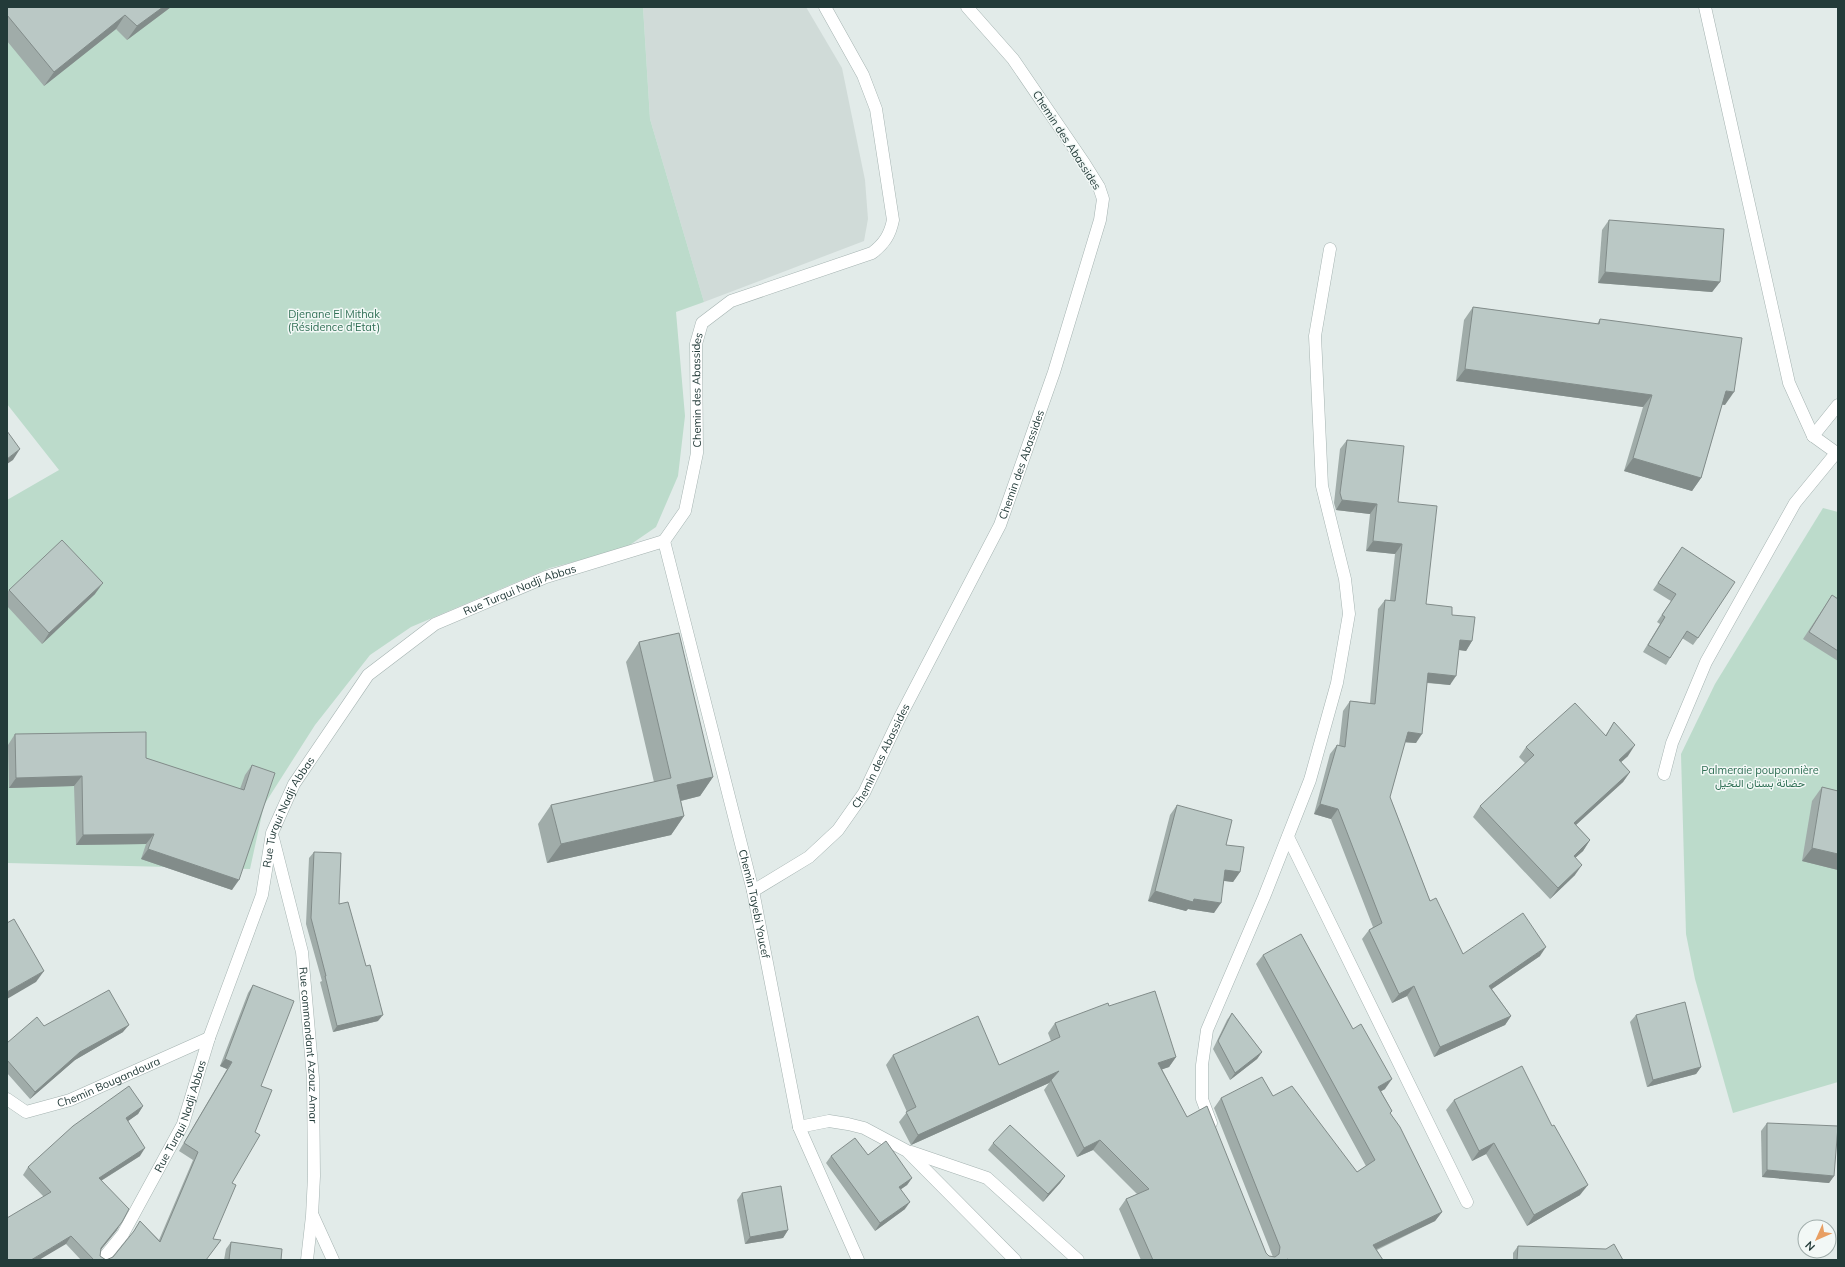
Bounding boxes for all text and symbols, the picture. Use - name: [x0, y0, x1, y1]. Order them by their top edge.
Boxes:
- street label: Chemin des Abassides: [1030, 88, 1104, 192]
- park label: Djenane El Mithak (Résidence d'Etat): [288, 307, 380, 334]
- street label: Chemin des Abassides: [689, 331, 706, 448]
- street label: Chemin des Abassides: [996, 408, 1047, 521]
- street label: Rue Turqui Nadji Abbas: [461, 561, 578, 618]
- street label: Chemin des Abassides: [848, 701, 913, 811]
- street label: Rue Turqui Nadji Abbas: [260, 754, 318, 869]
- park label: Palmeraie pouponnière حضانة بستان النخيل: [1701, 763, 1819, 790]
- street label: Chemin Tayebi Youcef: [736, 848, 773, 960]
- street label: Rue commandant Azouz Amar: [296, 966, 320, 1123]
- street label: Chemin Bougandoura: [55, 1054, 162, 1110]
- street label: Rue Turqui Nadji Abbas: [151, 1058, 209, 1175]
- north arrow: [1797, 1219, 1837, 1259]
- text: N: [1802, 1238, 1818, 1254]

